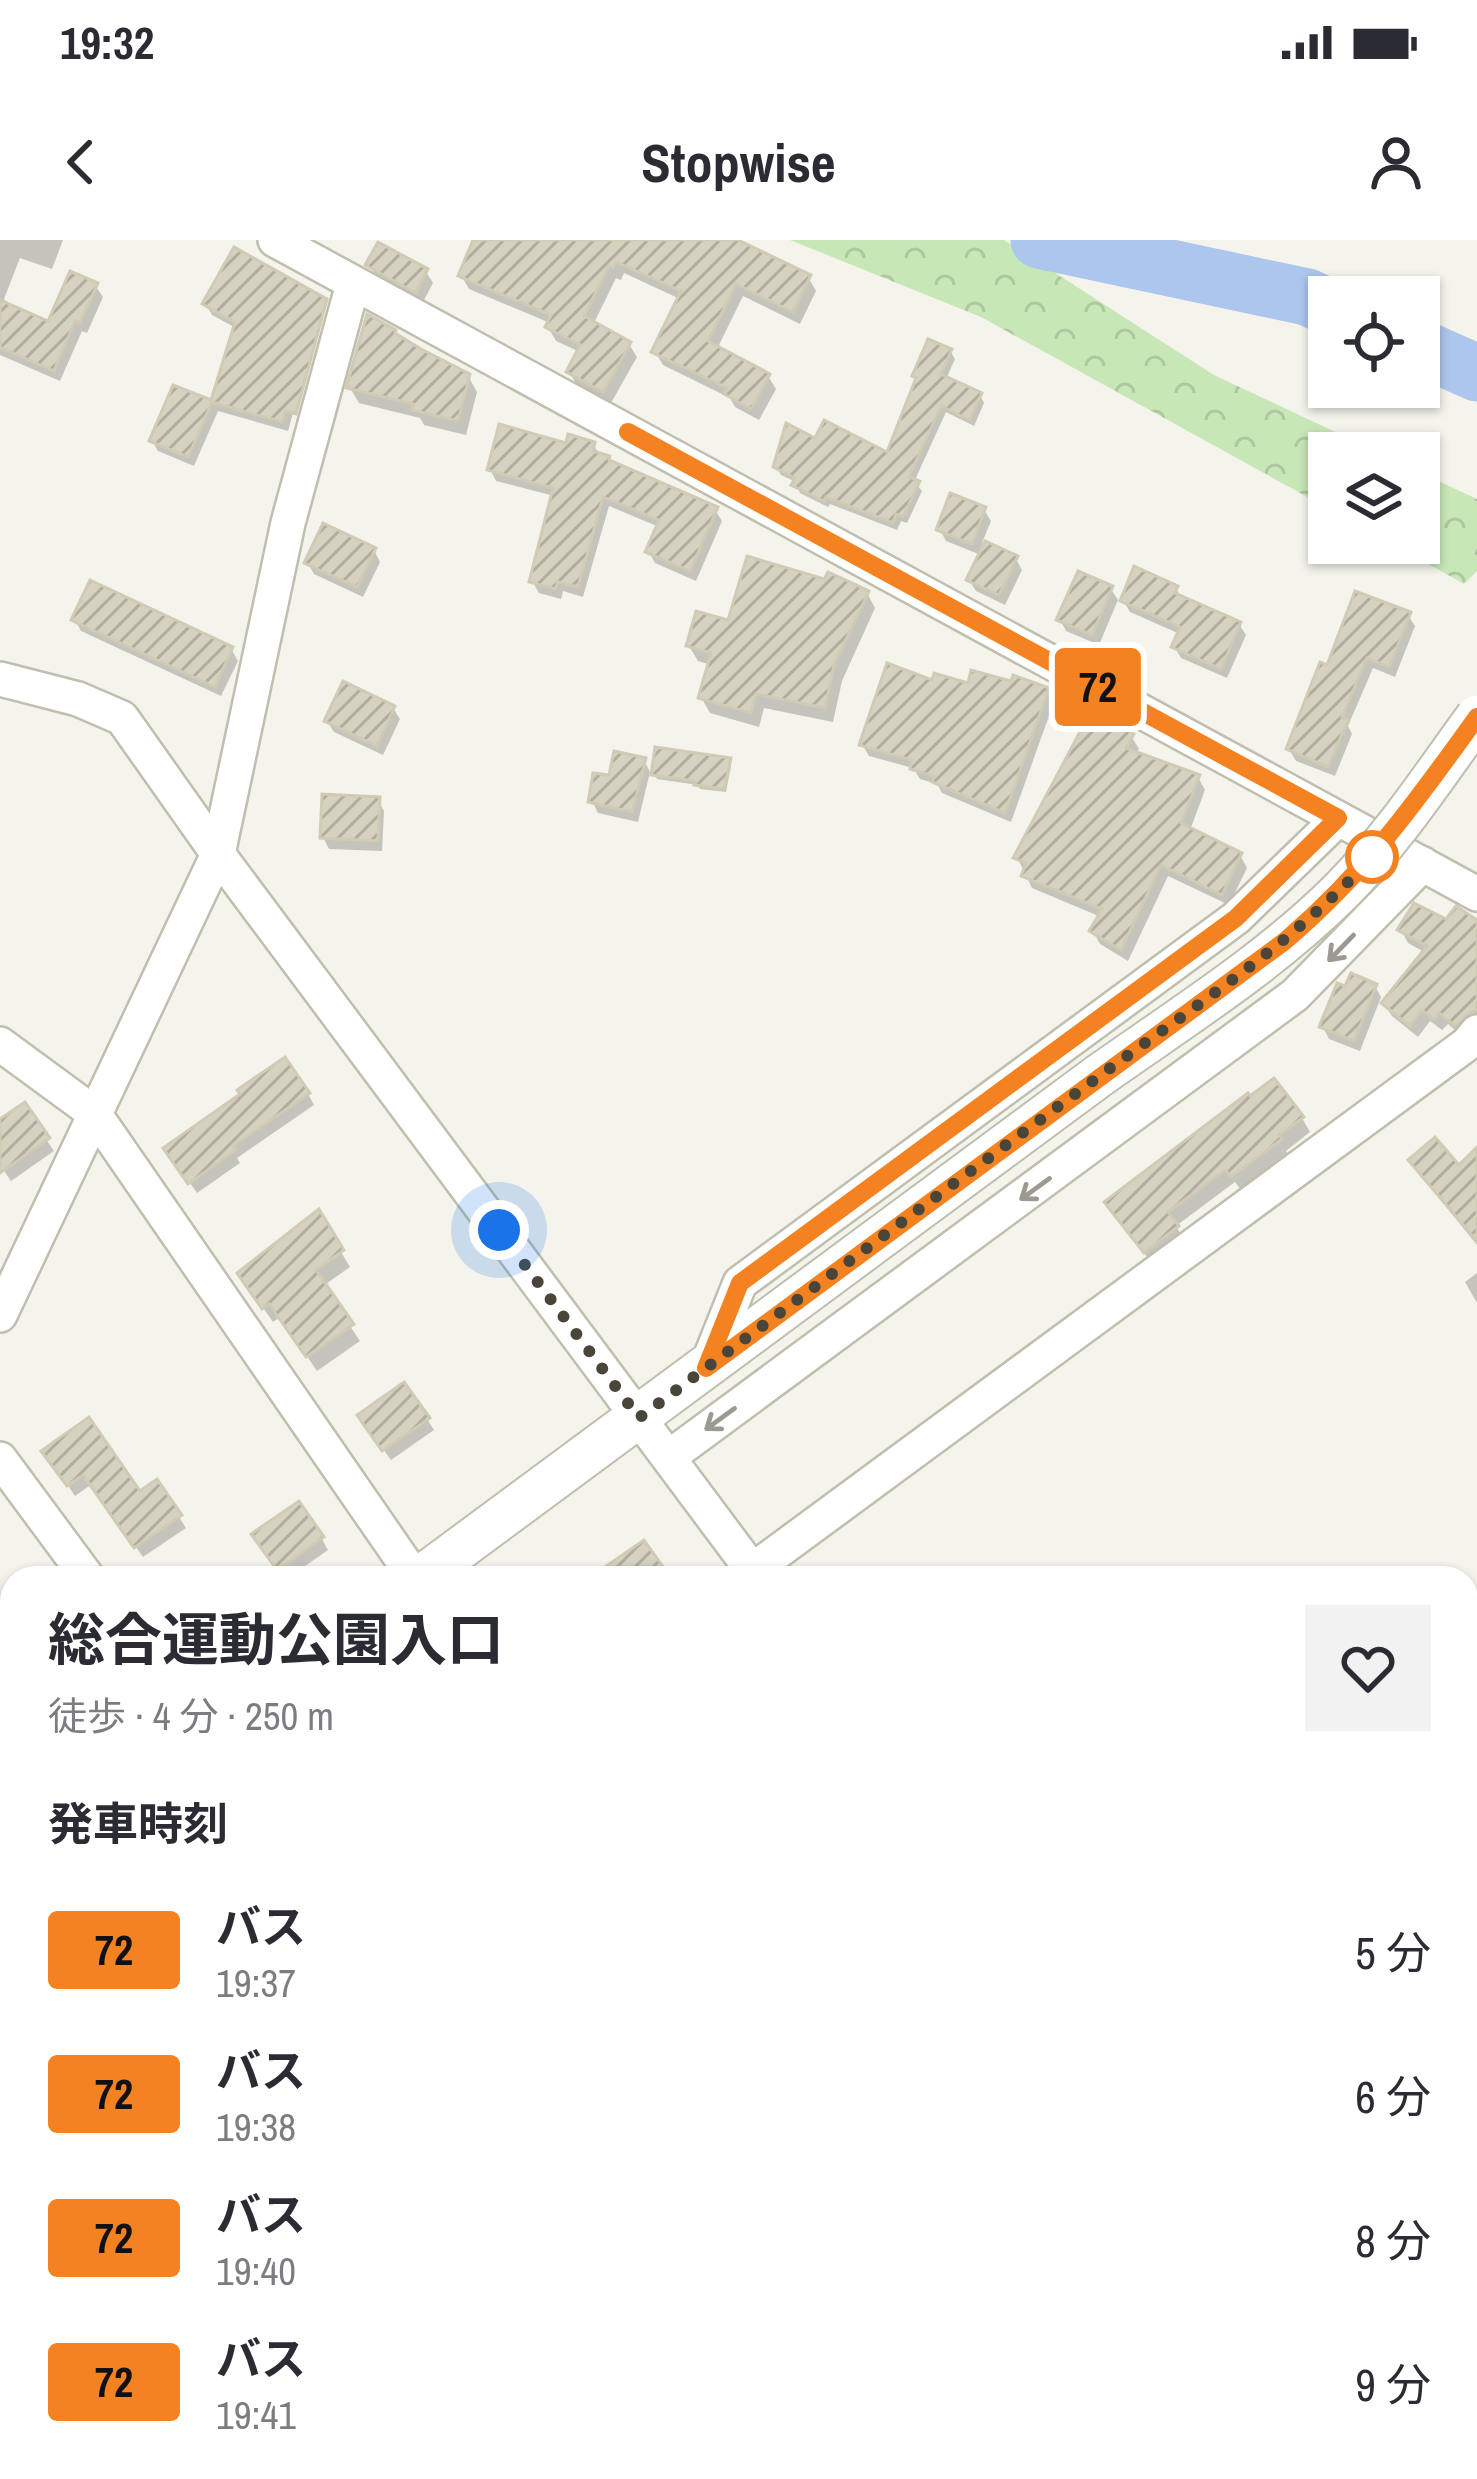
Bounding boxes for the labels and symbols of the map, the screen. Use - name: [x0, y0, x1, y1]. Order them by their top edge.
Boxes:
- line badge: 72: [1044, 648, 1152, 726]
- unlabelled marker: [1347, 832, 1397, 882]
- one-way arrow: [1327, 933, 1356, 962]
- one-way arrow: [1019, 1175, 1052, 1201]
- your location: [469, 1200, 529, 1260]
- one-way arrow: [704, 1406, 737, 1432]

